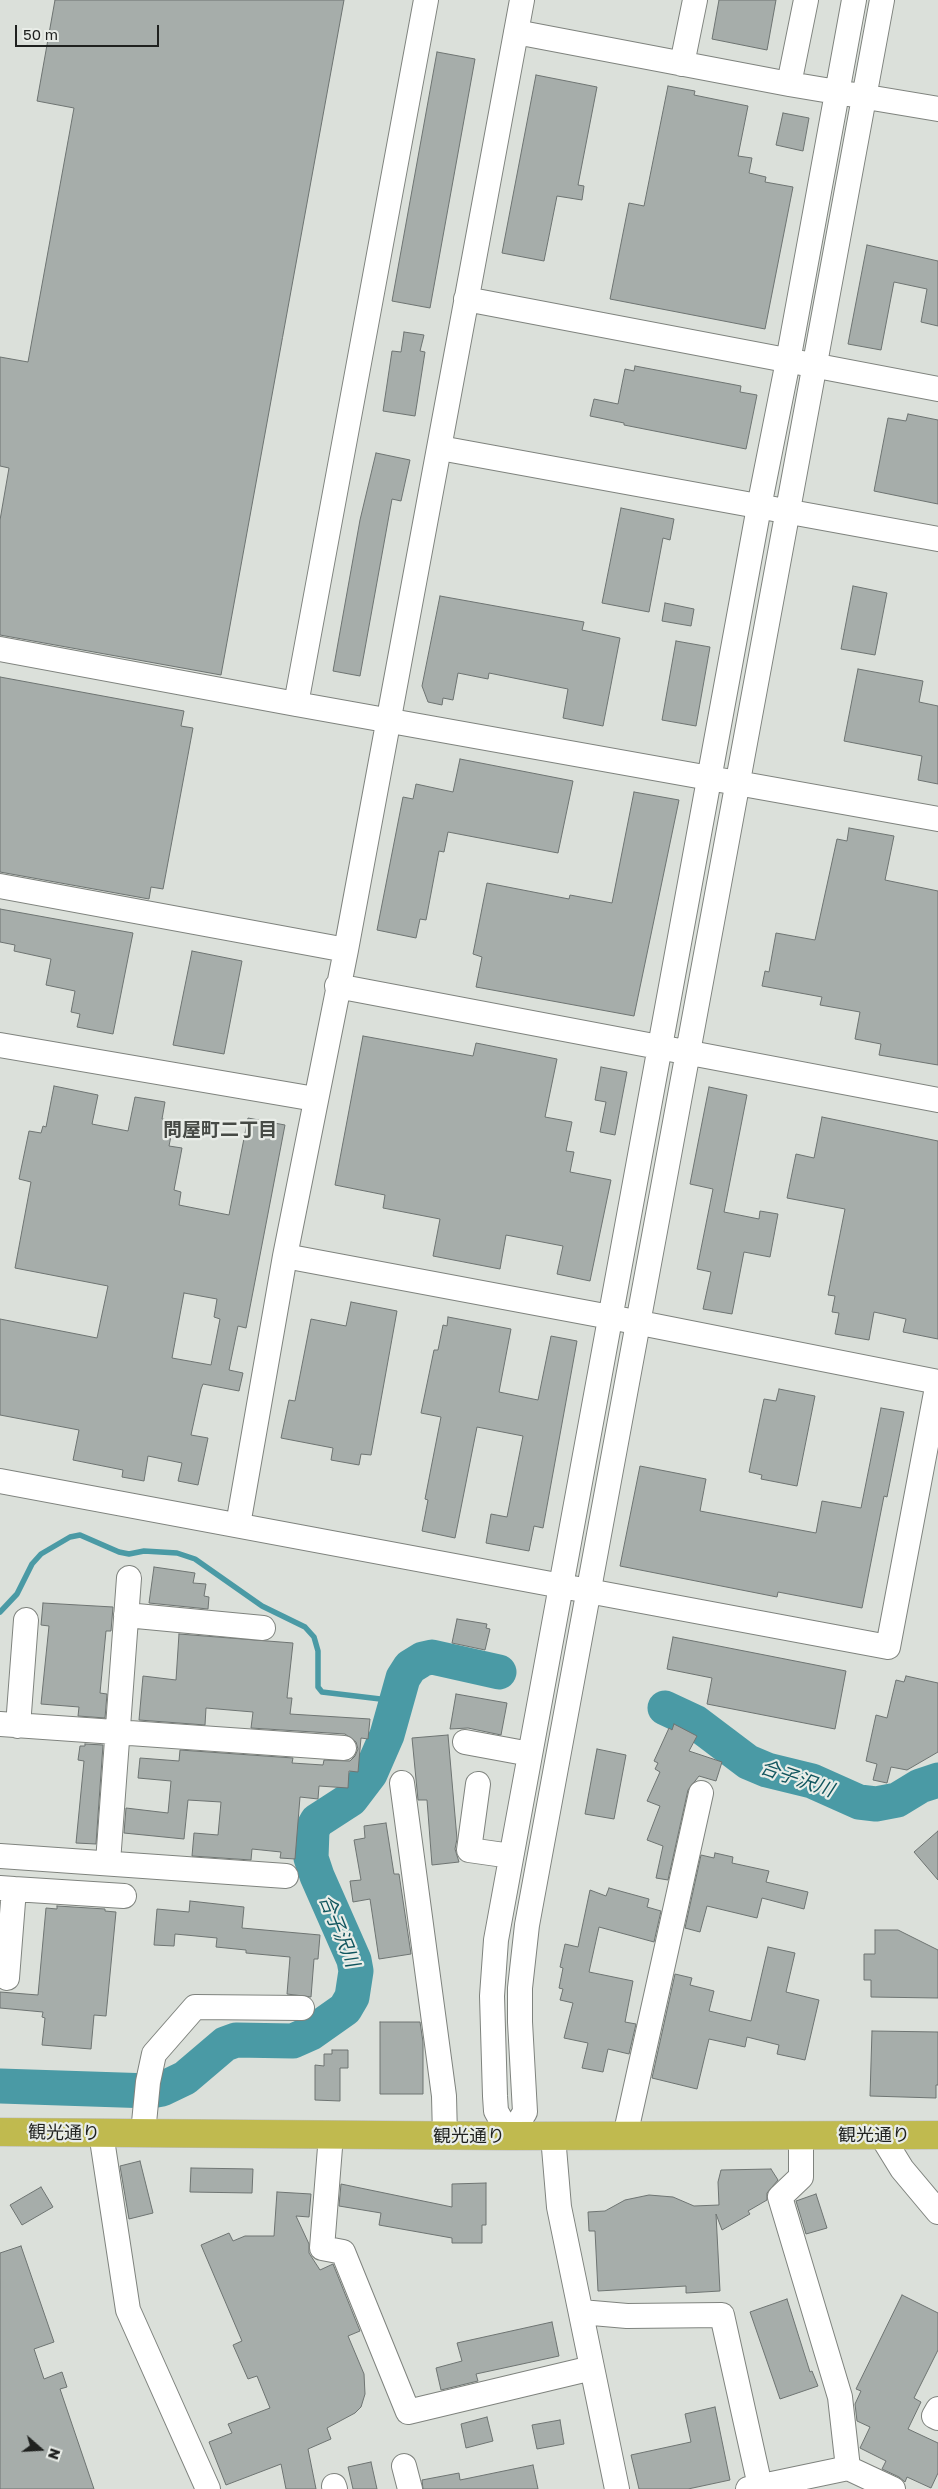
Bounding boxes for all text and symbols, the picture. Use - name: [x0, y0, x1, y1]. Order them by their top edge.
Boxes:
- scale bar: [18, 15, 161, 47]
- text: 50 m: [23, 25, 58, 43]
- district label: 問屋町二丁目: [163, 1119, 277, 1141]
- water label: 合子沢川: [757, 1756, 837, 1802]
- water label: 合子沢川: [314, 1891, 364, 1971]
- street label: 観光通り: [28, 2122, 100, 2144]
- street label: 観光通り: [838, 2124, 910, 2146]
- street label: 観光通り: [433, 2125, 505, 2147]
- north arrow: [15, 2424, 65, 2474]
- text: N: [45, 2446, 64, 2462]

